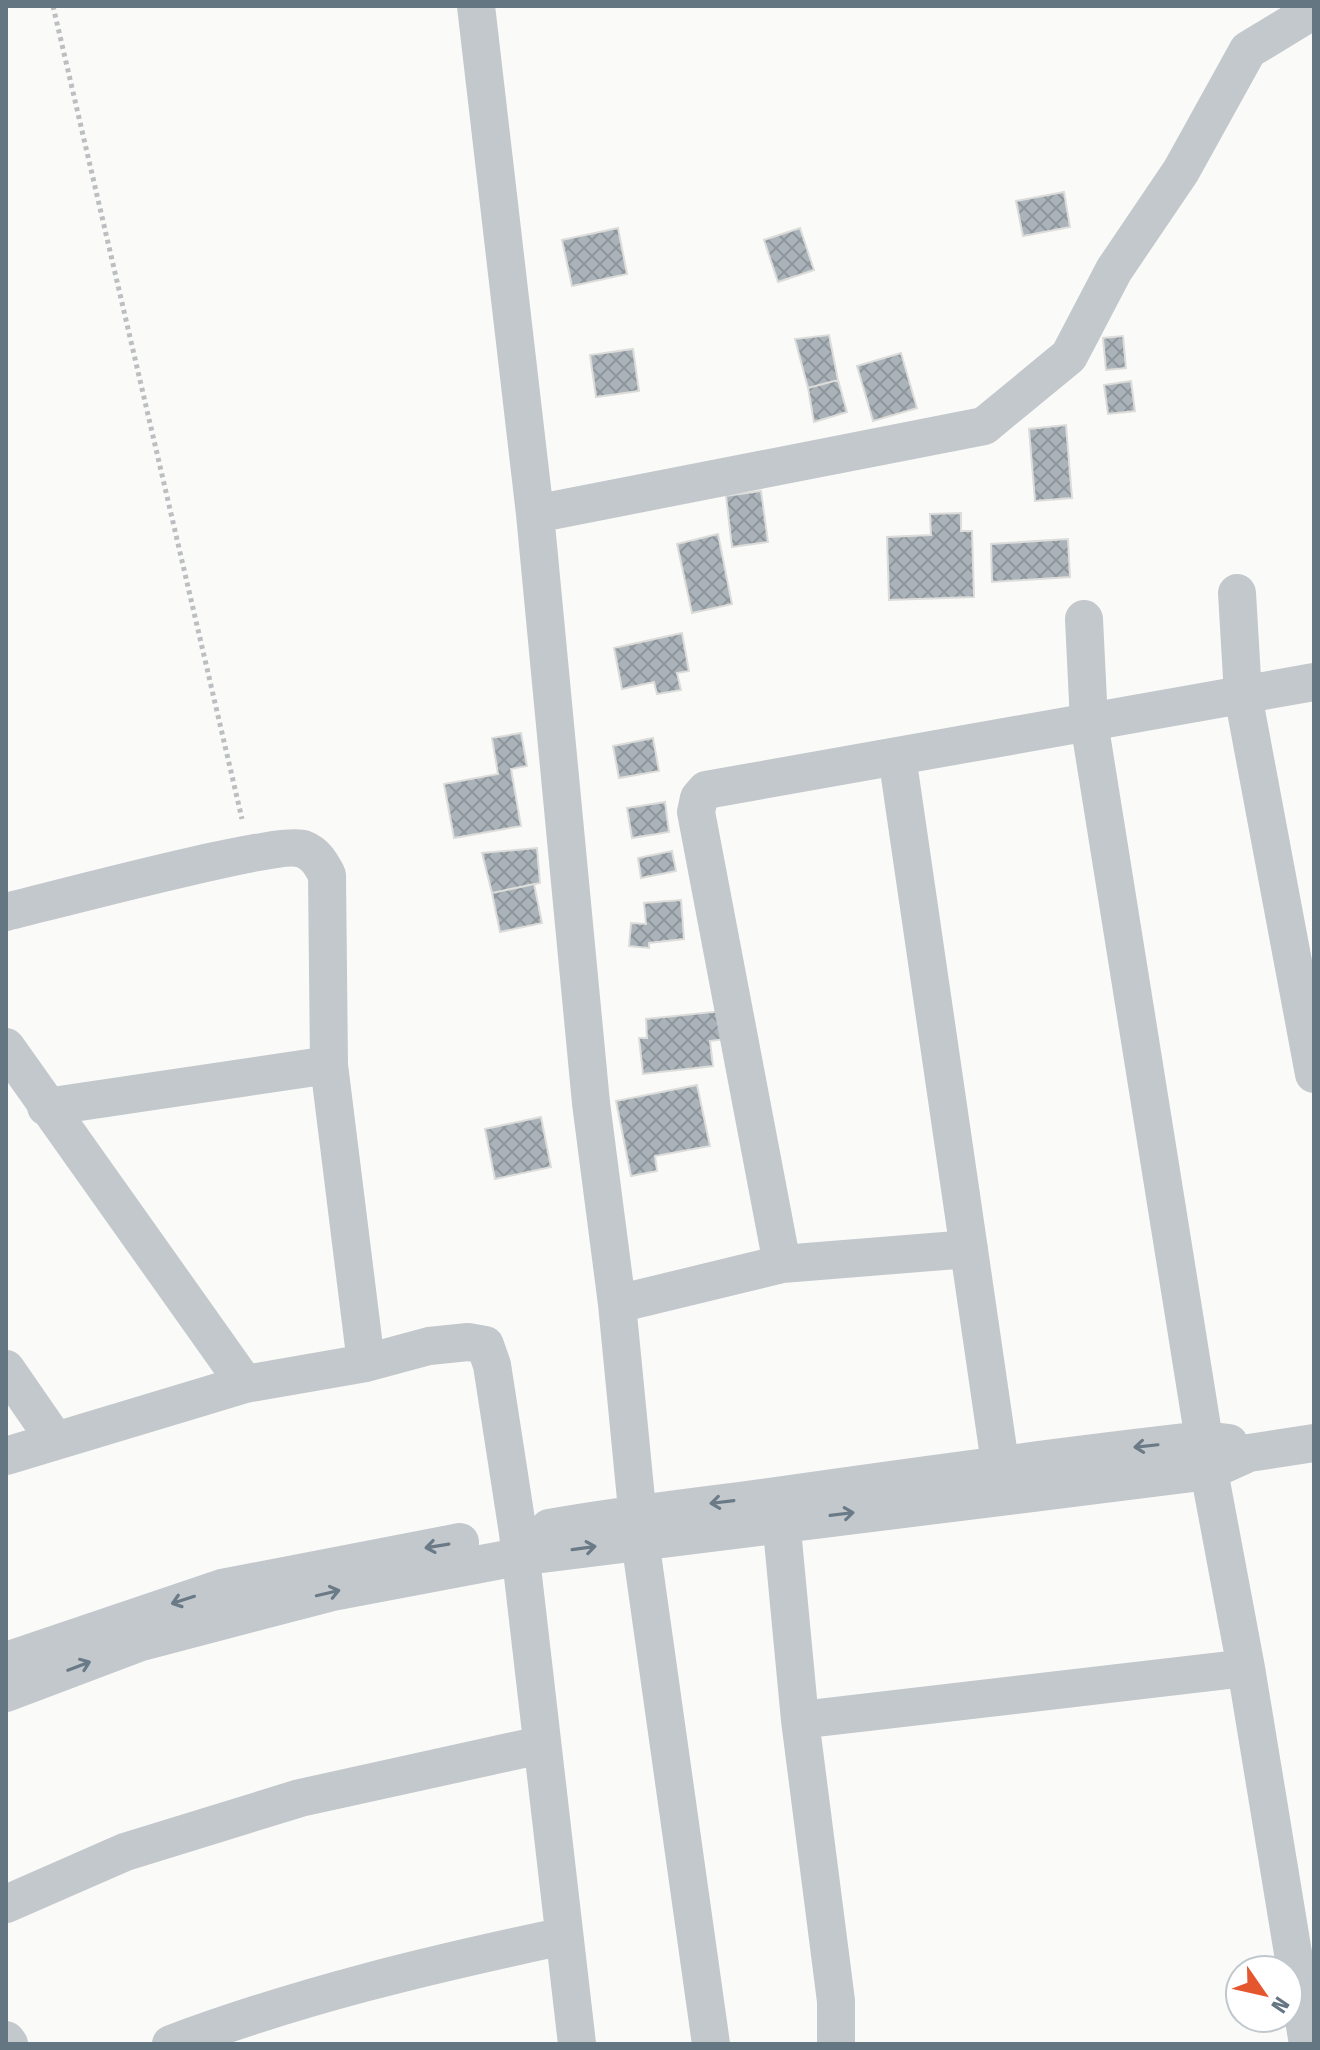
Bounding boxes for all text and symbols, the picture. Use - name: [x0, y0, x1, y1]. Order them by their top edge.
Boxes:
- one-way arrow: [1133, 1439, 1160, 1454]
- one-way arrow: [709, 1495, 736, 1510]
- one-way arrow: [829, 1506, 854, 1521]
- one-way arrow: [425, 1539, 450, 1554]
- one-way arrow: [571, 1540, 596, 1555]
- one-way arrow: [315, 1585, 341, 1600]
- one-way arrow: [171, 1593, 197, 1608]
- one-way arrow: [66, 1658, 91, 1672]
- north arrow: [1224, 1954, 1304, 2034]
- text: N: [1265, 1992, 1295, 2018]

